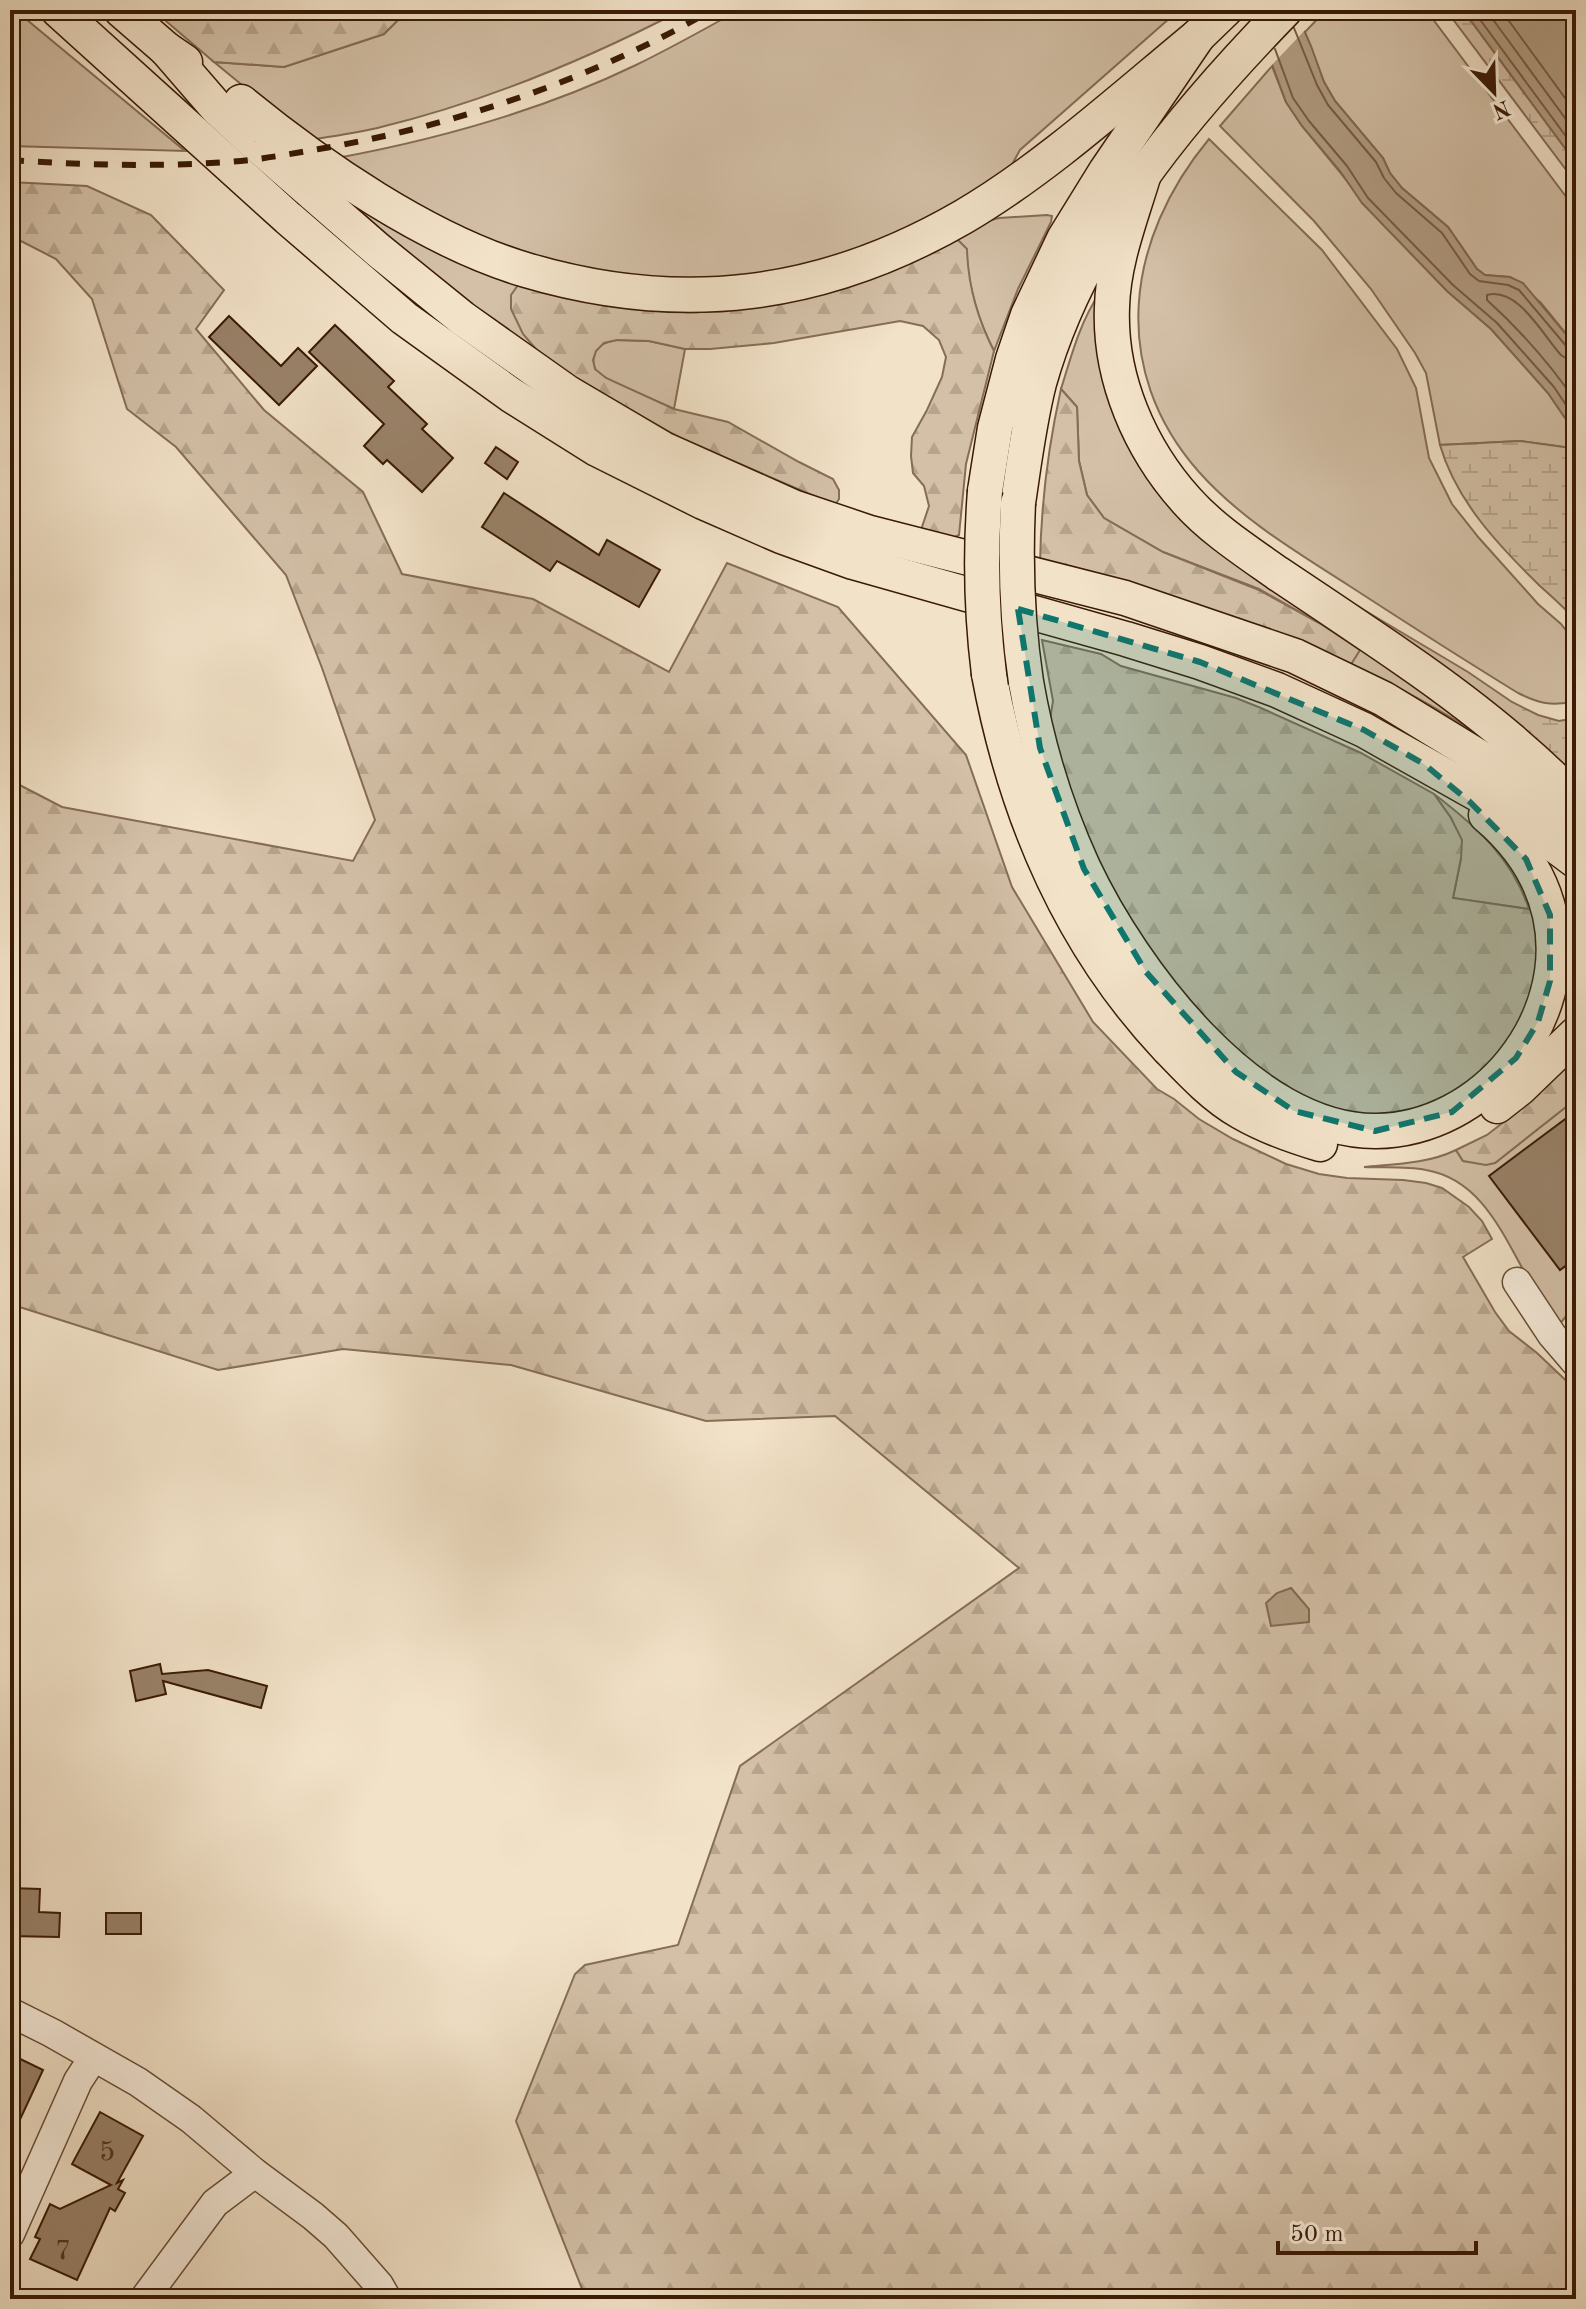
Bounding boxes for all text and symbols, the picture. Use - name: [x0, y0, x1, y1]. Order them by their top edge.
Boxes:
- north arrow: [1454, 52, 1534, 132]
- text: N: [1489, 95, 1513, 122]
- house number: 5: [99, 2139, 115, 2167]
- scale bar: [1278, 2205, 1476, 2255]
- text: 50 m: [1290, 2223, 1344, 2247]
- house number: 7: [55, 2238, 71, 2266]

